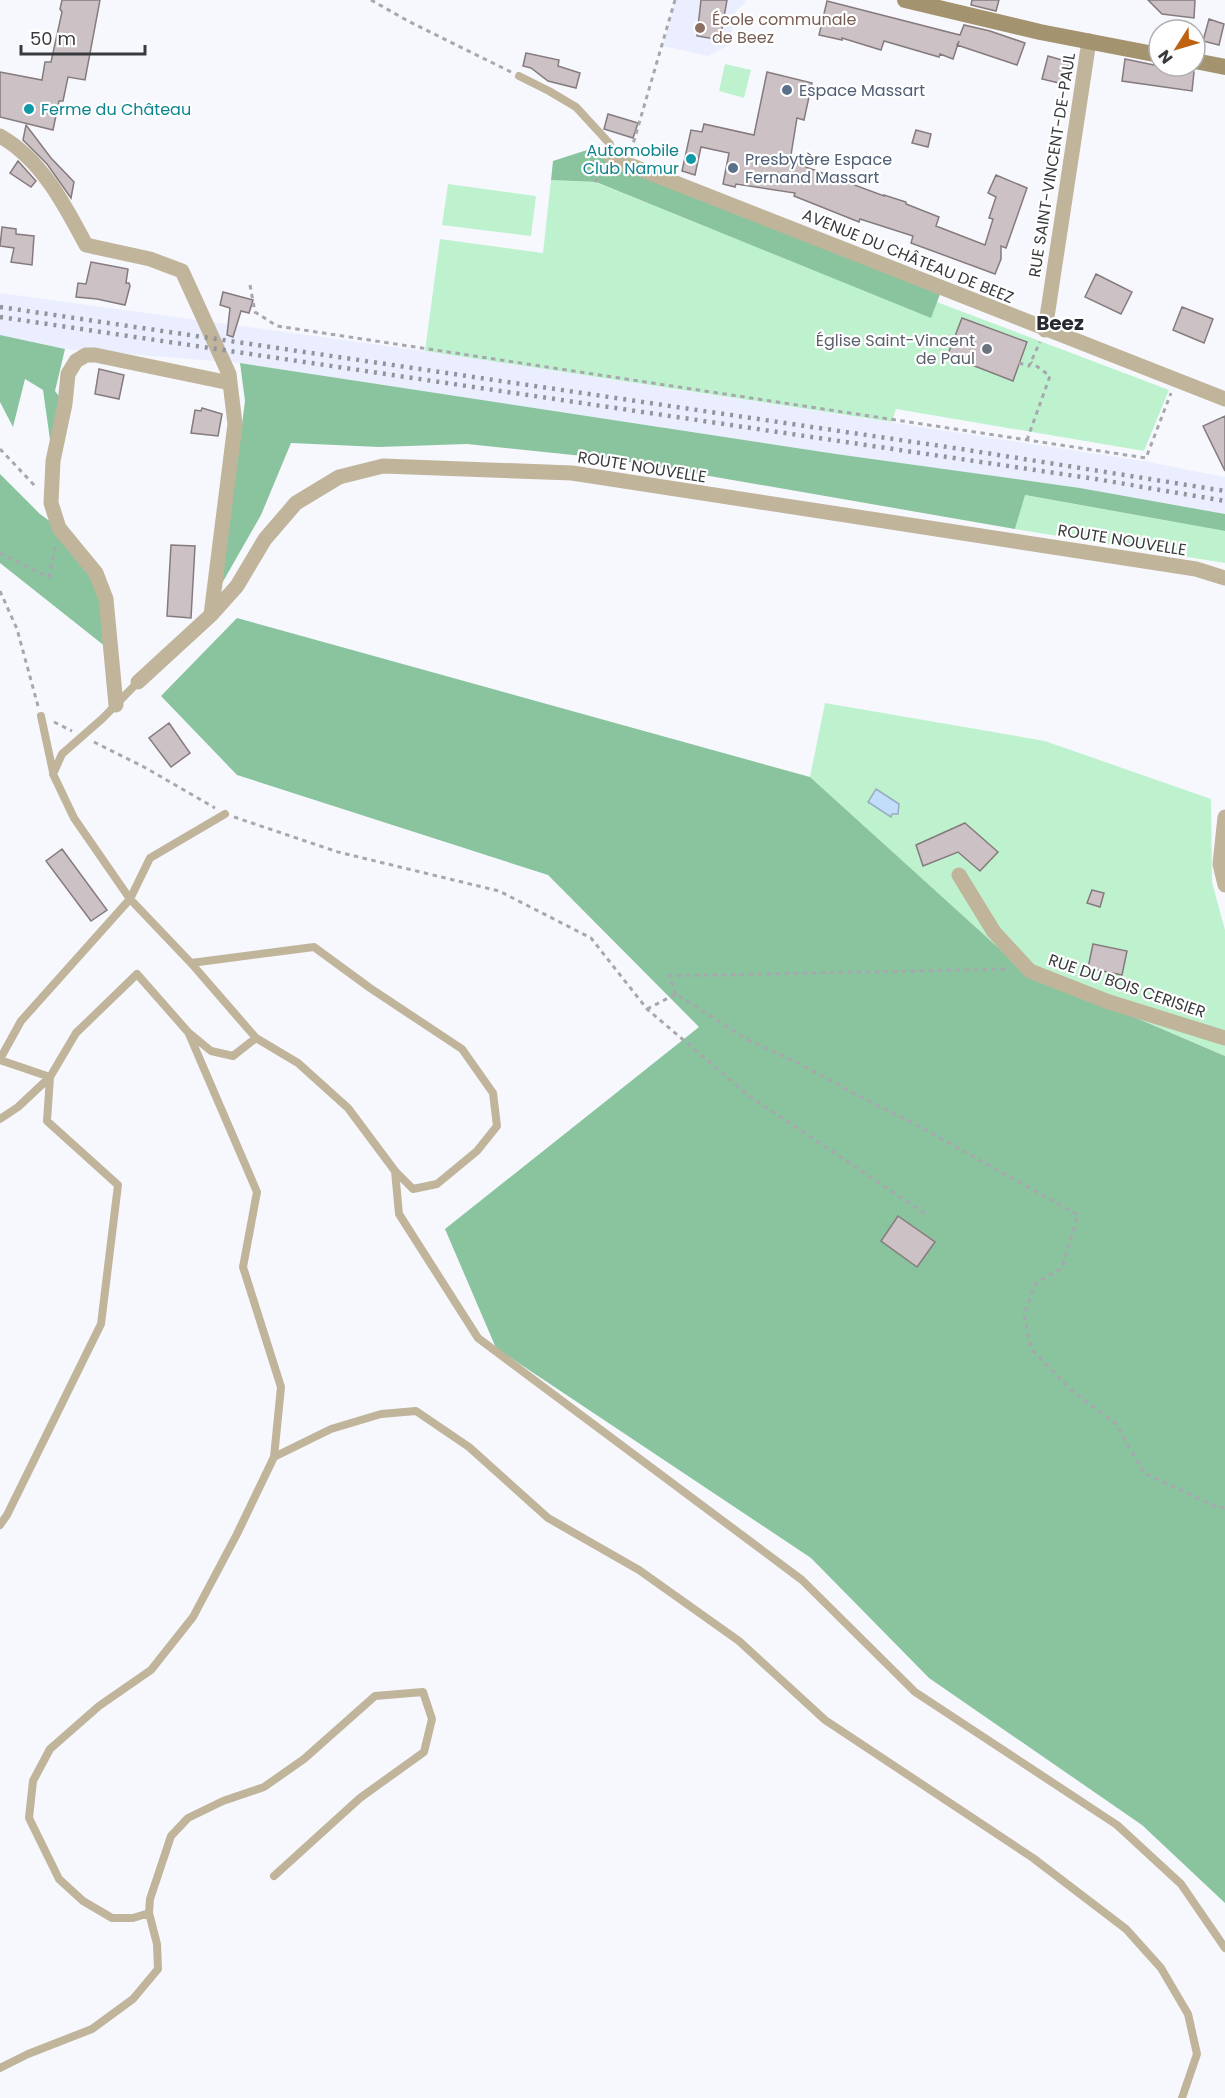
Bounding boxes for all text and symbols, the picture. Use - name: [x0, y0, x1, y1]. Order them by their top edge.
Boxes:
- place label: École communale de Beez: [712, 8, 856, 49]
- scale bar: [21, 18, 146, 56]
- north arrow: [1147, 18, 1207, 78]
- marker: École communale de Beez: [693, 21, 707, 35]
- text: 50 m: [30, 26, 76, 51]
- text: N: [1153, 45, 1178, 68]
- street label: RUE SAINT-VINCENT-DE-PAUL: [1023, 51, 1081, 279]
- place label: Espace Massart: [799, 79, 925, 102]
- marker: Espace Massart: [780, 83, 794, 97]
- place label: Ferme du Château: [41, 98, 191, 121]
- marker: Ferme du Château: [22, 102, 36, 116]
- place label: Automobile Club Namur: [583, 139, 679, 180]
- place label: Presbytère Espace Fernand Massart: [745, 148, 892, 189]
- marker: Automobile Club Namur: [684, 152, 698, 166]
- marker: Presbytère Espace Fernand Massart: [726, 161, 740, 175]
- street label: AVENUE DU CHÂTEAU DE BEEZ: [799, 203, 1017, 309]
- district label: Beez: [1036, 309, 1084, 337]
- place label: Église Saint-Vincent de Paul: [816, 329, 975, 370]
- marker: Église Saint-Vincent de Paul: [980, 342, 994, 356]
- street label: ROUTE NOUVELLE: [576, 445, 708, 489]
- street label: ROUTE NOUVELLE: [1056, 518, 1188, 562]
- street label: RUE DU BOIS CERISIER: [1045, 948, 1209, 1024]

